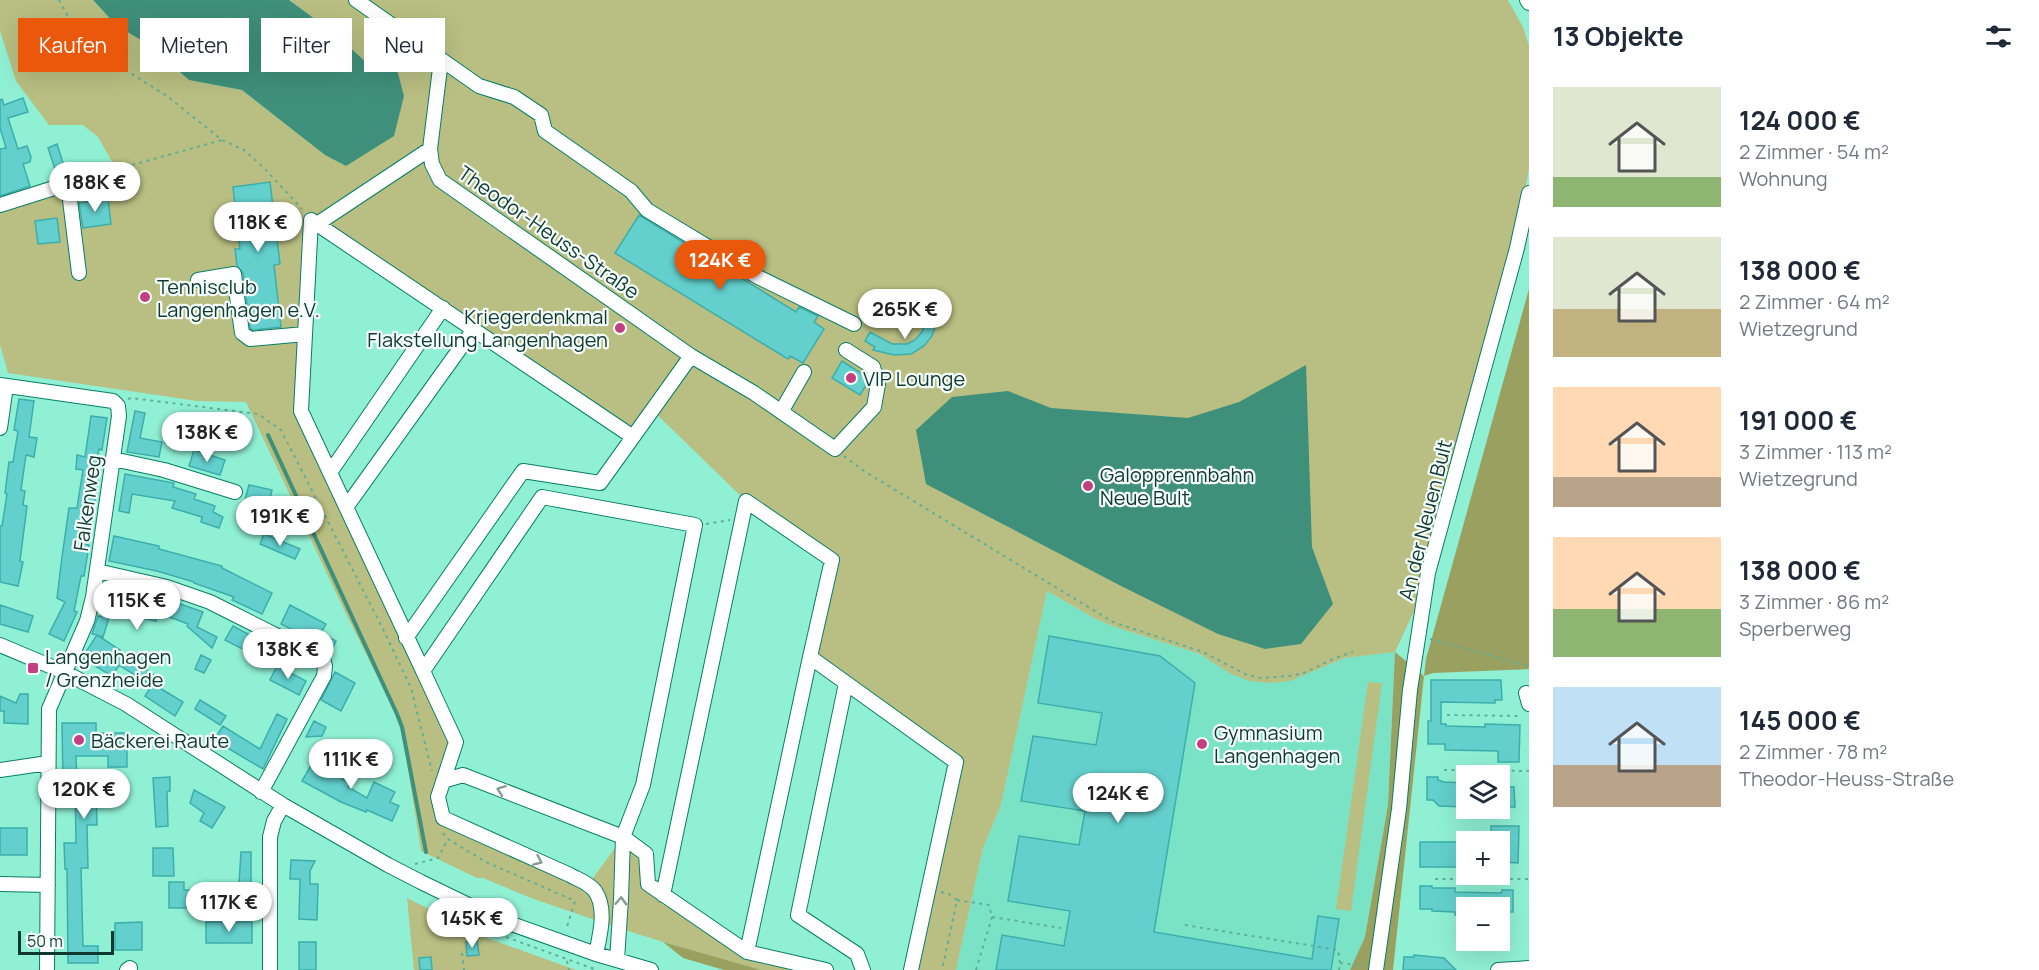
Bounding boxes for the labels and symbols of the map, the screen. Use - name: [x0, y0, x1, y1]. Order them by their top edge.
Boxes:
- street label: Theodor-Heuss-Straße: [453, 159, 645, 305]
- pin: 188K €: [46, 162, 144, 213]
- pin: 118K €: [209, 202, 307, 253]
- pin: 124K €: [671, 240, 769, 291]
- place label: Tennisclub Langenhagen e.V.: [157, 273, 320, 323]
- pin: 265K €: [856, 289, 954, 340]
- marker: Tennisclub Langenhagen e.V.: [138, 290, 152, 304]
- place label: Kriegerdenkmal Flakstellung Langenhagen: [367, 303, 608, 353]
- marker: Kriegerdenkmal Flakstellung Langenhagen: [613, 321, 627, 335]
- place label: VIP Lounge: [863, 365, 965, 392]
- marker: VIP Lounge: [844, 371, 858, 385]
- pin: 138K €: [158, 412, 256, 463]
- street label: An der Neuen Bult: [1392, 437, 1458, 603]
- street label: Falkenweg: [67, 453, 107, 553]
- place label: Galopprennbahn Neue Bult: [1100, 461, 1254, 511]
- marker: Galopprennbahn Neue Bult: [1081, 479, 1095, 493]
- pin: 191K €: [231, 496, 329, 547]
- pin: 115K €: [88, 580, 186, 631]
- pin: 138K €: [239, 629, 337, 680]
- place label: Langenhagen / Grenzheide: [45, 643, 171, 693]
- marker: Langenhagen / Grenzheide: [26, 661, 40, 675]
- place label: Gymnasium Langenhagen: [1214, 719, 1340, 769]
- place label: Bäckerei Raute: [91, 727, 229, 754]
- marker: Bäckerei Raute: [72, 733, 86, 747]
- marker: Gymnasium Langenhagen: [1195, 737, 1209, 751]
- pin: 111K €: [302, 739, 400, 790]
- pin: 120K €: [35, 769, 133, 820]
- pin: 124K €: [1069, 773, 1167, 824]
- one-way arrow: [496, 785, 507, 797]
- one-way arrow: [531, 853, 542, 865]
- pin: 117K €: [180, 882, 278, 933]
- one-way arrow: [614, 897, 627, 906]
- pin: 145K €: [423, 898, 521, 949]
- scale bar: [18, 928, 114, 956]

